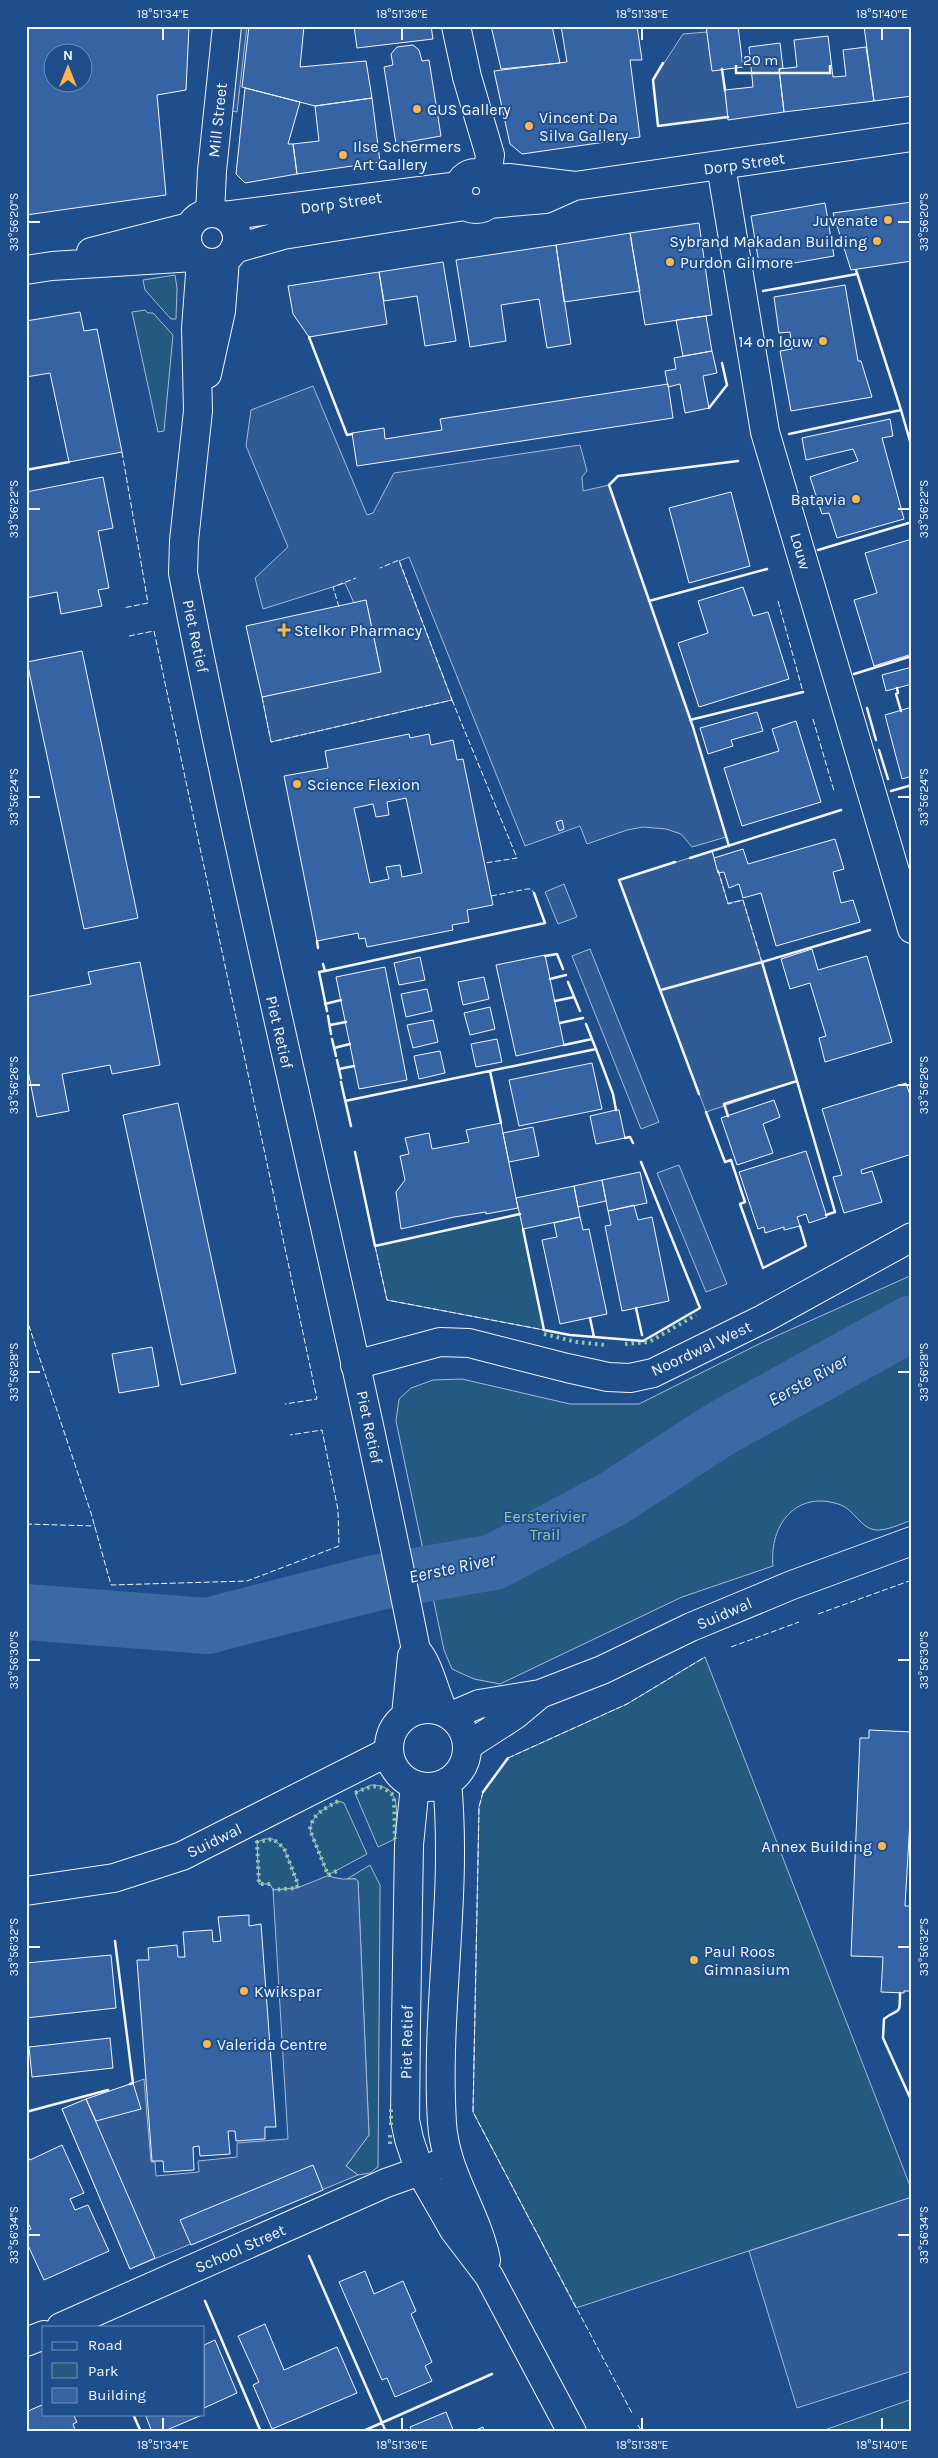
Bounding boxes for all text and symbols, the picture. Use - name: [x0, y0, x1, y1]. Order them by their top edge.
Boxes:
- text: 18°51'34"E: [137, 7, 189, 21]
- text: 18°51'36"E: [376, 7, 428, 21]
- text: 18°51'38"E: [616, 7, 668, 21]
- text: 18°51'40"E: [856, 7, 908, 21]
- north arrow: [42, 42, 92, 92]
- scale bar: [736, 42, 829, 74]
- text: N: [63, 47, 73, 64]
- text: 20 m: [743, 51, 778, 69]
- street label: Mill Street: [204, 82, 231, 158]
- place label: GUS Gallery: [427, 100, 511, 119]
- marker: GUS Gallery: [411, 103, 423, 115]
- place label: Vincent Da Silva Gallery: [539, 108, 629, 145]
- marker: Vincent Da Silva Gallery: [523, 120, 535, 132]
- place label: Ilse Schermers Art Gallery: [353, 137, 461, 174]
- street label: Dorp Street: [702, 148, 786, 179]
- marker: Ilse Schermers Art Gallery: [337, 149, 349, 161]
- street label: Dorp Street: [299, 187, 383, 218]
- text: 33°56'20"S: [7, 193, 21, 251]
- text: 33°56'20"S: [917, 193, 931, 251]
- place label: Juvenate: [813, 211, 878, 230]
- marker: Juvenate: [882, 214, 894, 226]
- place label: Sybrand Makadan Building: [669, 232, 867, 251]
- marker: Sybrand Makadan Building: [871, 235, 883, 247]
- place label: Purdon Gilmore: [680, 253, 793, 272]
- marker: Purdon Gilmore: [664, 256, 676, 268]
- place label: 14 on louw: [738, 332, 813, 351]
- marker: 14 on louw: [817, 335, 829, 347]
- text: 33°56'22"S: [7, 480, 21, 538]
- text: 33°56'22"S: [917, 480, 931, 538]
- place label: Batavia: [791, 490, 846, 509]
- marker: Batavia: [850, 493, 862, 505]
- street label: Louw: [786, 530, 815, 572]
- street label: Piet Retief: [179, 598, 213, 675]
- place label: Stelkor Pharmacy: [294, 621, 423, 640]
- marker: Stelkor Pharmacy: [278, 624, 290, 636]
- text: 33°56'24"S: [7, 768, 21, 826]
- text: 33°56'24"S: [917, 768, 931, 826]
- place label: Science Flexion: [307, 775, 420, 794]
- marker: Science Flexion: [291, 778, 303, 790]
- street label: Piet Retief: [262, 994, 297, 1071]
- text: 33°56'26"S: [7, 1056, 21, 1114]
- text: 33°56'26"S: [917, 1056, 931, 1114]
- street label: Noordwal West: [648, 1317, 755, 1380]
- text: 33°56'28"S: [7, 1343, 21, 1401]
- text: 33°56'28"S: [917, 1343, 931, 1401]
- water label: Eerste River: [764, 1349, 852, 1411]
- street label: Piet Retief: [353, 1389, 387, 1466]
- park label: Eersterivier Trail: [504, 1507, 587, 1544]
- water label: Eerste River: [407, 1548, 498, 1588]
- street label: Suidwal: [694, 1593, 755, 1634]
- text: 33°56'30"S: [7, 1631, 21, 1689]
- text: 33°56'30"S: [917, 1631, 931, 1689]
- street label: Suidwal: [184, 1819, 245, 1862]
- place label: Annex Building: [761, 1837, 872, 1856]
- marker: Annex Building: [876, 1840, 888, 1852]
- text: 33°56'32"S: [7, 1918, 21, 1976]
- text: 33°56'32"S: [917, 1918, 931, 1976]
- place label: Paul Roos Gimnasium: [704, 1942, 790, 1979]
- marker: Paul Roos Gimnasium: [688, 1954, 700, 1966]
- place label: Kwikspar: [254, 1982, 322, 2001]
- marker: Kwikspar: [238, 1985, 250, 1997]
- street label: Piet Retief: [396, 2004, 417, 2079]
- place label: Valerida Centre: [217, 2035, 327, 2054]
- marker: Valerida Centre: [201, 2038, 213, 2050]
- text: 33°56'34"S: [7, 2206, 21, 2264]
- text: 33°56'34"S: [917, 2206, 931, 2264]
- street label: School Street: [192, 2220, 289, 2277]
- legend: [42, 2326, 205, 2416]
- text: Road: [88, 2336, 123, 2354]
- text: Park: [88, 2362, 118, 2380]
- text: Building: [88, 2386, 146, 2404]
- text: 18°51'34"E: [137, 2438, 189, 2452]
- text: 18°51'36"E: [376, 2438, 428, 2452]
- text: 18°51'38"E: [616, 2438, 668, 2452]
- text: 18°51'40"E: [856, 2438, 908, 2452]

